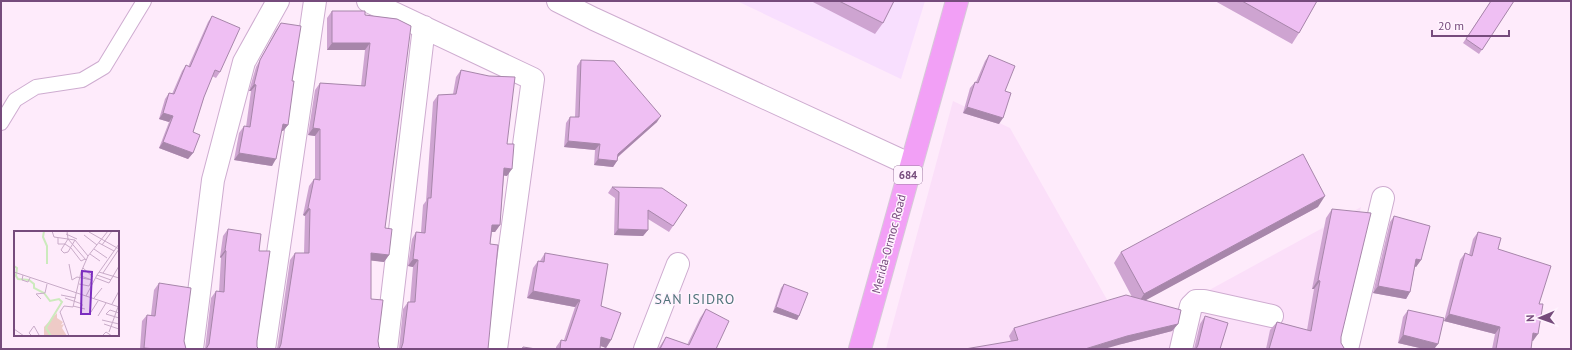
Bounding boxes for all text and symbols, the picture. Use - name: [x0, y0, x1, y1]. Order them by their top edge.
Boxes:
- scale bar: [1432, 12, 1509, 38]
- text: 20 m: [1438, 18, 1464, 33]
- road number: 684: [894, 166, 922, 184]
- street label: Merida-Ormoc Road: [868, 193, 909, 295]
- inset map: [14, 231, 119, 336]
- district label: SAN ISIDRO: [655, 290, 735, 308]
- north arrow: [1520, 298, 1560, 338]
- text: N: [1523, 314, 1537, 322]

